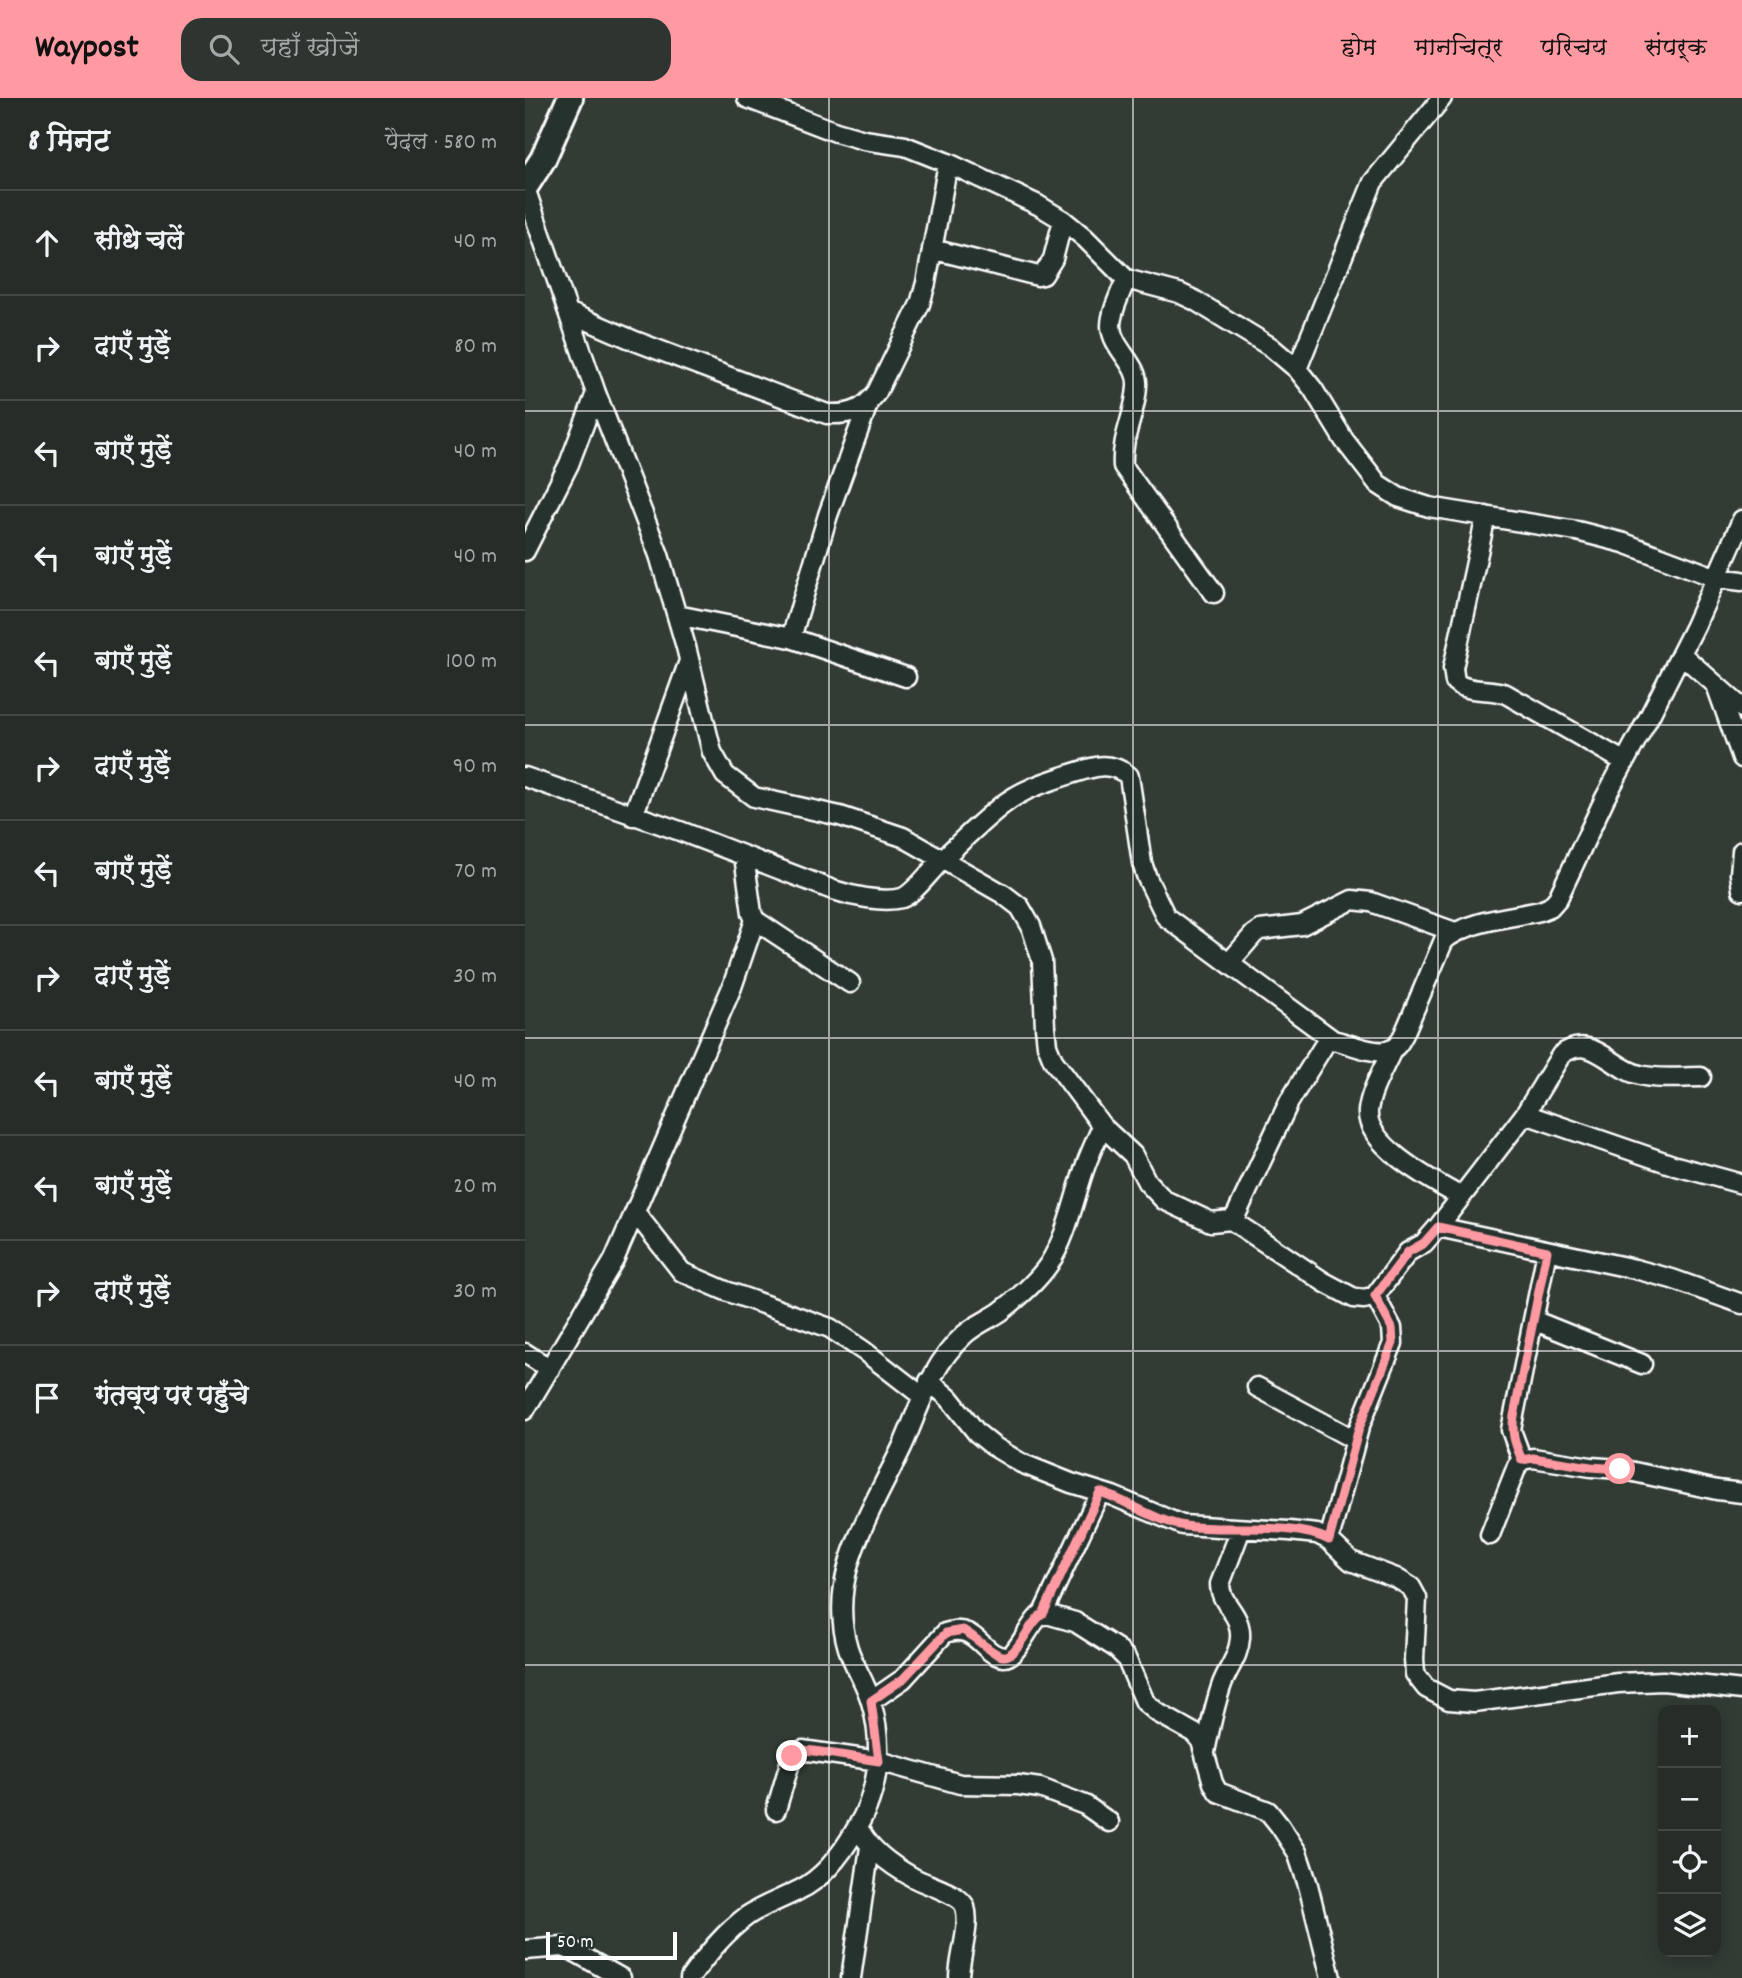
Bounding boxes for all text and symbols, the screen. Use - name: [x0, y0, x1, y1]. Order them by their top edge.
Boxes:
- search box: [181, 18, 671, 81]
- text: Waypost: [35, 26, 139, 73]
- icon: search: [205, 30, 243, 68]
- text: यहाँ खोजें: [261, 31, 359, 68]
- text: होम: [1341, 32, 1376, 66]
- text: मानचित्र: [1414, 32, 1503, 66]
- text: परिचय: [1541, 32, 1607, 66]
- text: संपर्क: [1645, 32, 1707, 66]
- text: 8 मिनट: [28, 122, 110, 165]
- text: पैदल · 580 m: [385, 127, 497, 160]
- icon: ahead: [28, 224, 66, 262]
- text: सीधे चलें: [95, 224, 184, 261]
- text: 40 m: [454, 226, 497, 259]
- icon: right: [28, 329, 66, 367]
- text: दाएँ मुड़ें: [95, 329, 170, 366]
- text: 80 m: [454, 331, 497, 364]
- icon: left: [28, 434, 66, 472]
- text: बाएँ मुड़ें: [95, 434, 172, 471]
- text: 40 m: [454, 436, 497, 469]
- icon: left: [28, 539, 66, 577]
- text: बाएँ मुड़ें: [95, 539, 172, 576]
- text: 40 m: [454, 541, 497, 574]
- icon: left: [28, 644, 66, 682]
- text: बाएँ मुड़ें: [95, 644, 172, 681]
- text: 100 m: [446, 646, 497, 679]
- icon: right: [28, 749, 66, 787]
- text: दाएँ मुड़ें: [95, 749, 170, 786]
- text: 90 m: [453, 751, 497, 784]
- icon: left: [28, 854, 66, 892]
- text: बाएँ मुड़ें: [95, 854, 172, 891]
- text: 70 m: [455, 856, 497, 889]
- icon: right: [28, 959, 66, 997]
- text: दाएँ मुड़ें: [95, 959, 170, 996]
- text: 30 m: [453, 961, 497, 994]
- icon: left: [28, 1064, 66, 1102]
- text: बाएँ मुड़ें: [95, 1064, 172, 1101]
- text: 40 m: [454, 1066, 497, 1099]
- icon: left: [28, 1169, 66, 1207]
- text: बाएँ मुड़ें: [95, 1169, 172, 1206]
- text: 20 m: [453, 1171, 497, 1204]
- icon: right: [28, 1274, 66, 1312]
- text: दाएँ मुड़ें: [95, 1274, 170, 1311]
- text: 30 m: [453, 1276, 497, 1309]
- icon: arrive: [28, 1379, 66, 1417]
- text: गंतव्य पर पहुँचे: [95, 1379, 249, 1416]
- route start: [1604, 1453, 1635, 1484]
- map controls: [1658, 1705, 1721, 1957]
- button: +: [1658, 1705, 1721, 1768]
- route end: [776, 1740, 807, 1771]
- button: −: [1658, 1768, 1721, 1831]
- button: locate: [1658, 1831, 1721, 1894]
- button: layers: [1658, 1894, 1721, 1957]
- scale bar: [546, 1929, 677, 1961]
- text: 50 m: [557, 1930, 594, 1957]

